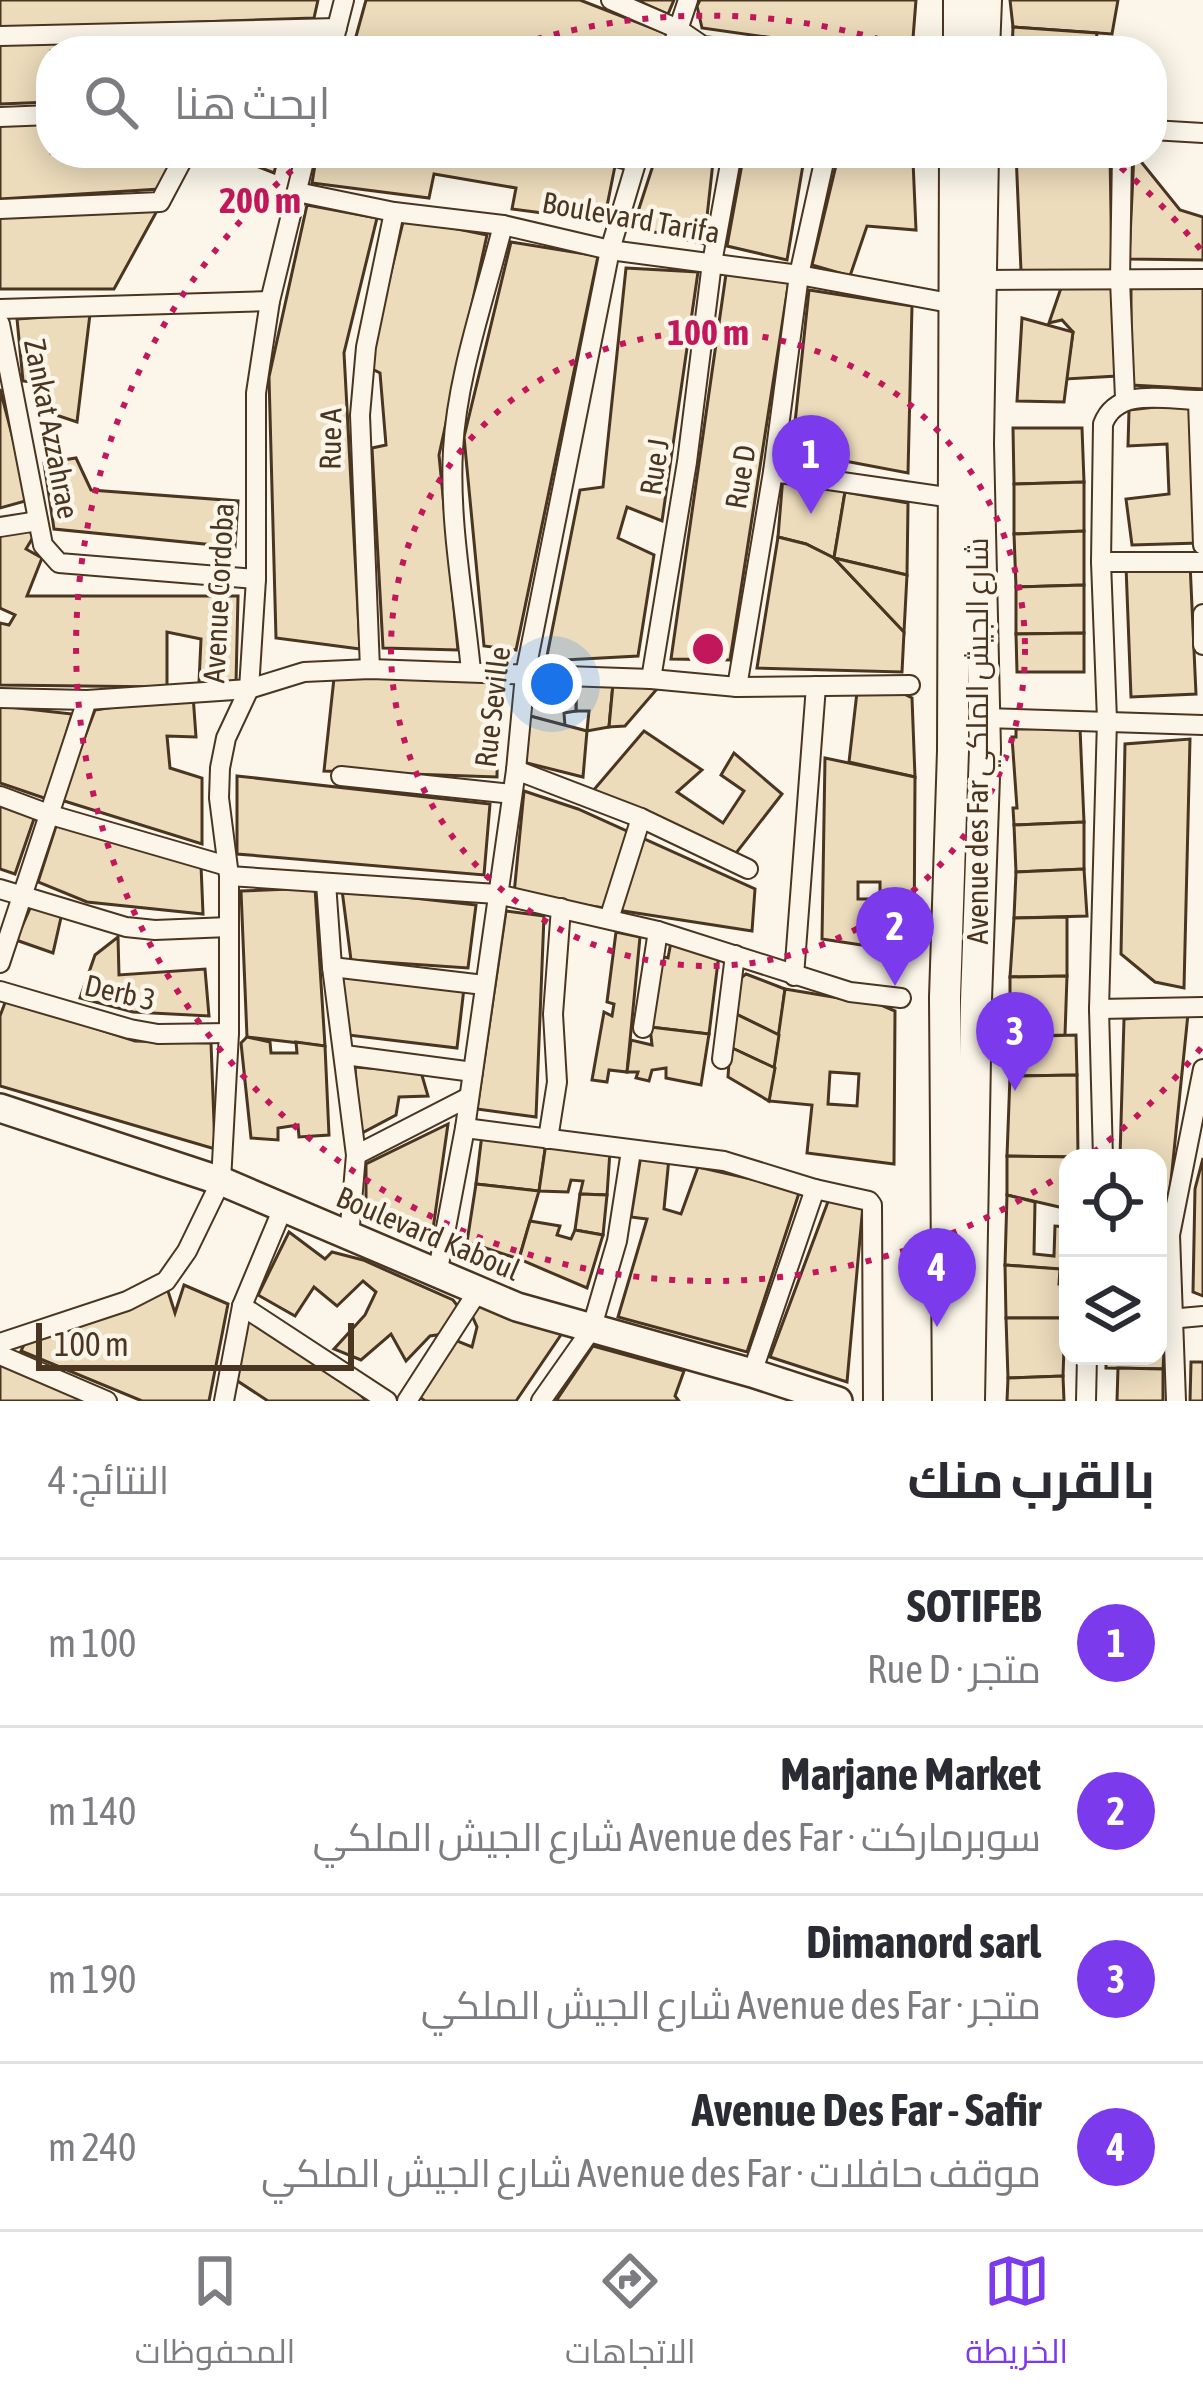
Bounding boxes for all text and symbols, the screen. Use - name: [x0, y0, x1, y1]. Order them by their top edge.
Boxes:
- search box: [36, 36, 1167, 168]
- icon: search: [78, 69, 144, 135]
- text: ابحث هنا: [174, 77, 331, 129]
- text: 200 m: [219, 179, 301, 221]
- street label: Boulevard Tarifa: [540, 185, 723, 249]
- text: 100 m: [667, 311, 749, 353]
- street label: Zankat Azzahrae: [18, 336, 86, 522]
- street label: Rue A: [312, 407, 348, 470]
- pin: 1: [772, 415, 850, 514]
- street label: Rue J: [633, 436, 675, 498]
- street label: Rue D: [718, 443, 762, 511]
- street label: Avenue Cordoba: [196, 502, 240, 684]
- street label: Avenue des Far شارع الجيش الملكي: [960, 537, 1001, 945]
- centre of rings: [687, 628, 729, 670]
- street label: Rue Seville: [468, 644, 516, 769]
- your location: [522, 654, 582, 714]
- pin: 2: [856, 887, 934, 986]
- street label: Derb 3: [81, 967, 159, 1017]
- pin: 3: [976, 992, 1054, 1091]
- map controls: [1059, 1149, 1167, 1365]
- button: locate: [1059, 1149, 1167, 1257]
- street label: Boulevard Kaboul: [332, 1179, 525, 1287]
- pin: 4: [898, 1228, 976, 1327]
- button: layers: [1059, 1257, 1167, 1365]
- scale bar: [36, 1317, 354, 1370]
- text: 100 m: [54, 1325, 129, 1363]
- text: بالقرب منك: [907, 1450, 1155, 1509]
- text: النتائج: 4: [48, 1458, 169, 1502]
- text: SOTIFEB: [907, 1580, 1041, 1632]
- text: 100 m: [48, 1621, 136, 1665]
- text: 1: [1107, 1621, 1125, 1665]
- text: متجر · Rue D: [867, 1647, 1041, 1691]
- text: Marjane Market: [780, 1748, 1041, 1800]
- text: 140 m: [48, 1789, 136, 1833]
- text: 2: [1107, 1789, 1125, 1833]
- text: سوبرماركت · Avenue des Far شارع الجيش الملكي: [313, 1815, 1041, 1859]
- text: Dimanord sarl: [806, 1916, 1041, 1968]
- text: 190 m: [48, 1957, 136, 2001]
- text: 3: [1107, 1957, 1125, 2001]
- text: متجر · Avenue des Far شارع الجيش الملكي: [421, 1983, 1041, 2027]
- text: Avenue Des Far - Safir: [692, 2084, 1041, 2136]
- text: 240 m: [48, 2125, 136, 2169]
- text: 4: [1107, 2125, 1125, 2169]
- text: موقف حافلات · Avenue des Far شارع الجيش الملكي: [261, 2151, 1041, 2195]
- tab: المحفوظات: [135, 2248, 295, 2382]
- tab: الاتجاهات: [565, 2248, 696, 2382]
- tab: الخريطة: [965, 2248, 1068, 2382]

